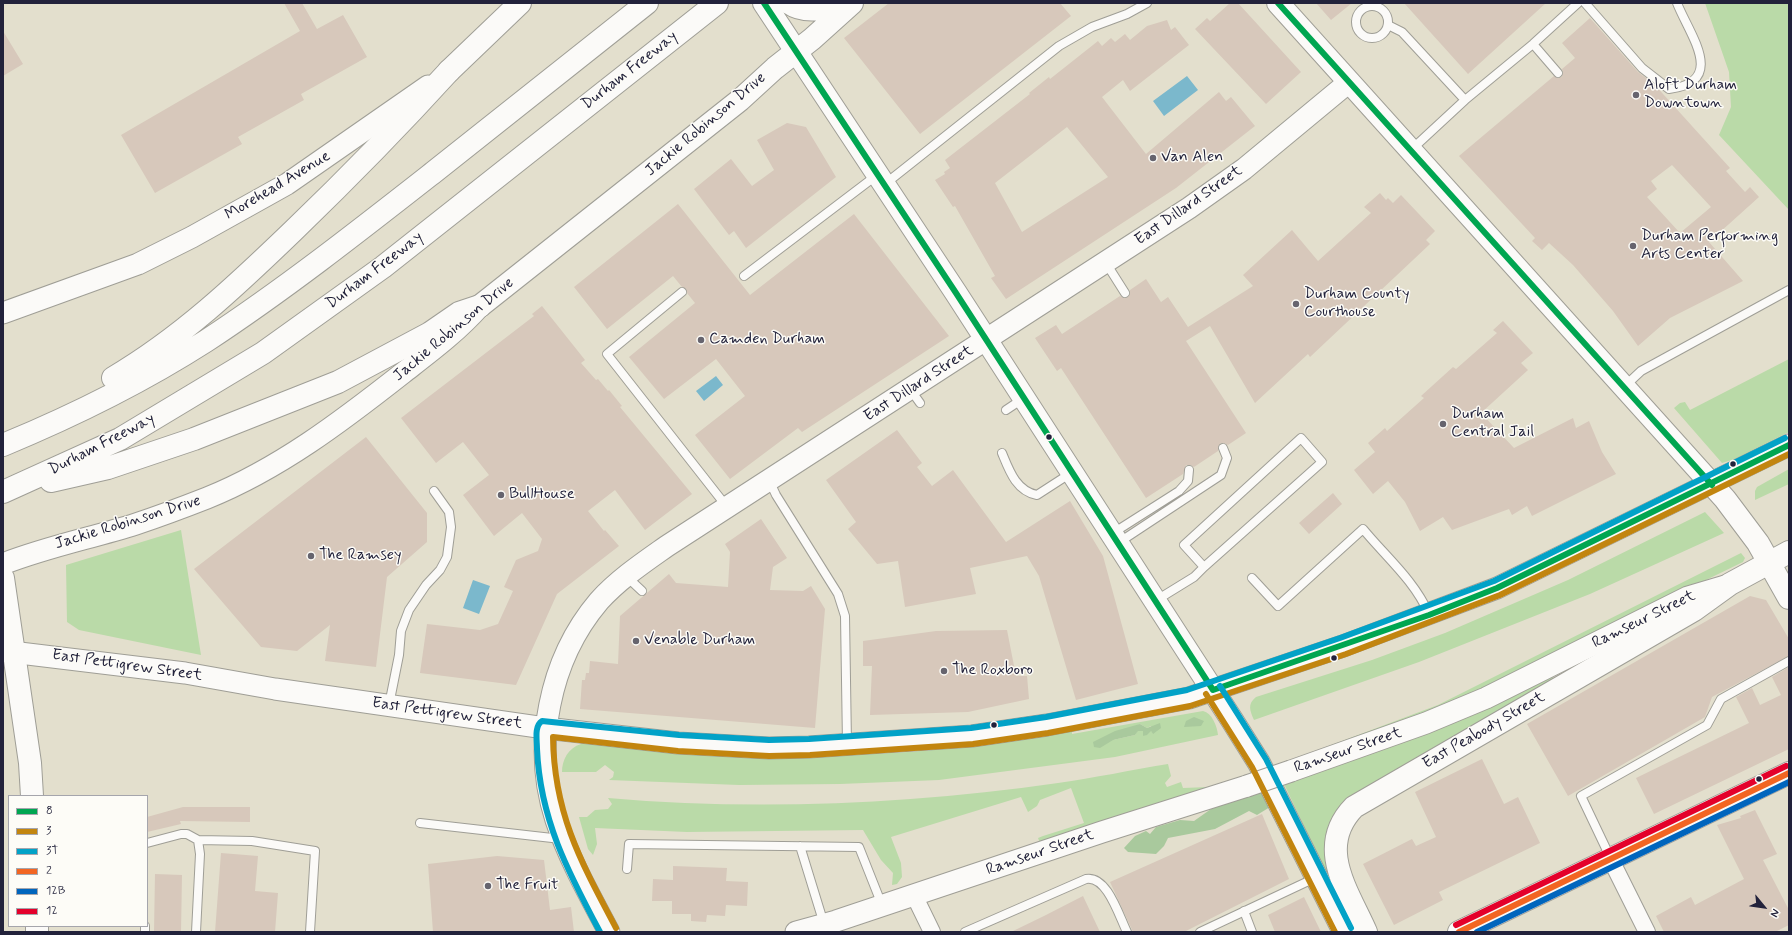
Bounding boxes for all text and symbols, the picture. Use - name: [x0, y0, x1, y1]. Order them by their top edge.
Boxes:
- street label: Durham Freeway: [578, 28, 682, 114]
- street label: Jackie Robinson Drive: [642, 69, 770, 181]
- place label: Aloft Durham Downtown: [1644, 76, 1737, 114]
- marker: Aloft Durham Downtown: [1631, 90, 1641, 100]
- street label: Morehead Avenue: [222, 147, 334, 225]
- place label: Van Alen: [1161, 148, 1223, 168]
- marker: Van Alen: [1148, 153, 1158, 163]
- street label: East Dillard Street: [1132, 162, 1246, 250]
- place label: Durham Performing Arts Center: [1641, 227, 1778, 265]
- street label: Durham Freeway: [323, 228, 427, 314]
- marker: Durham Performing Arts Center: [1628, 241, 1638, 251]
- street label: Jackie Robinson Drive: [390, 274, 518, 386]
- place label: Durham County Courthouse: [1304, 285, 1410, 323]
- marker: Durham County Courthouse: [1291, 299, 1301, 309]
- place label: Camden Durham: [709, 330, 825, 350]
- marker: Camden Durham: [696, 335, 706, 345]
- street label: East Dillard Street: [861, 341, 977, 427]
- place label: Durham Central Jail: [1451, 405, 1534, 443]
- street label: Durham Freeway: [46, 410, 158, 480]
- marker: Durham Central Jail: [1438, 419, 1448, 429]
- unlabelled marker: [1044, 432, 1054, 442]
- unlabelled marker: [1728, 459, 1738, 469]
- place label: BullHouse: [509, 485, 575, 505]
- marker: BullHouse: [496, 490, 506, 500]
- street label: Jackie Robinson Drive: [53, 492, 203, 554]
- place label: The Ramsey: [319, 546, 401, 566]
- marker: The Ramsey: [306, 551, 316, 561]
- street label: Ramseur Street: [1589, 587, 1699, 653]
- place label: Venable Durham: [644, 631, 755, 651]
- marker: Venable Durham: [631, 636, 641, 646]
- street label: East Pettigrew Street: [51, 646, 203, 686]
- unlabelled marker: [1329, 653, 1339, 663]
- place label: The Roxboro: [952, 661, 1033, 681]
- marker: The Roxboro: [939, 666, 949, 676]
- street label: East Peabody Street: [1419, 688, 1549, 774]
- street label: East Pettigrew Street: [371, 694, 523, 734]
- unlabelled marker: [989, 720, 999, 730]
- street label: Ramseur Street: [1292, 724, 1404, 778]
- unlabelled marker: [1754, 774, 1764, 784]
- legend: [8, 795, 148, 927]
- text: 8: [46, 803, 53, 819]
- text: 3: [46, 823, 51, 839]
- street label: Ramseur Street: [984, 826, 1096, 880]
- text: 3T: [46, 843, 58, 859]
- text: 2: [46, 863, 52, 879]
- place label: The Fruit: [496, 876, 559, 896]
- marker: The Fruit: [483, 881, 493, 891]
- text: 12B: [46, 883, 65, 899]
- north arrow: [1744, 887, 1784, 927]
- text: 12: [46, 903, 58, 919]
- text: N: [1767, 906, 1782, 919]

